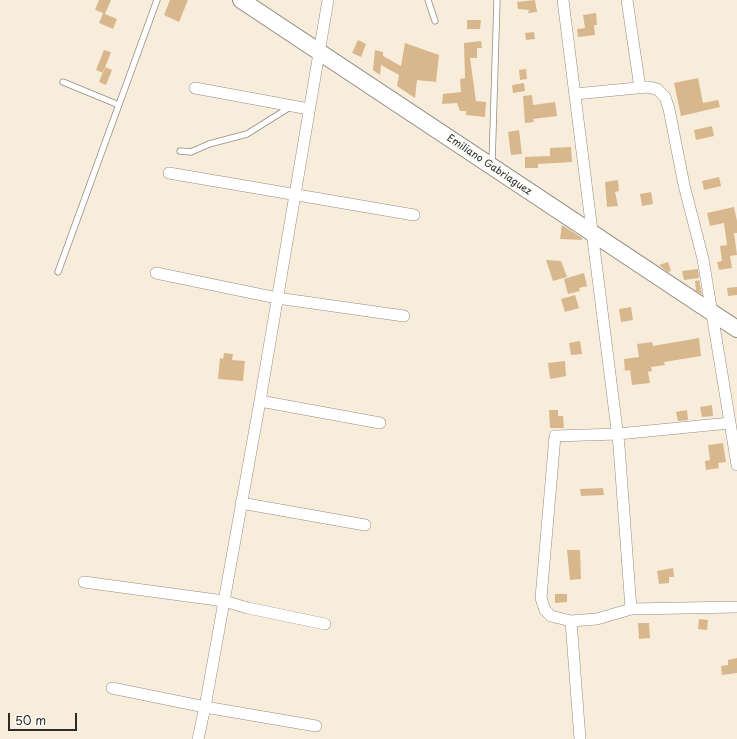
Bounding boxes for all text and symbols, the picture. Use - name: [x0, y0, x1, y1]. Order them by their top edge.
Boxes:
- street label: Emiliano Gabriaguez: [444, 132, 534, 198]
- scale bar: [10, 705, 79, 731]
- text: 50 m: [15, 711, 46, 729]

